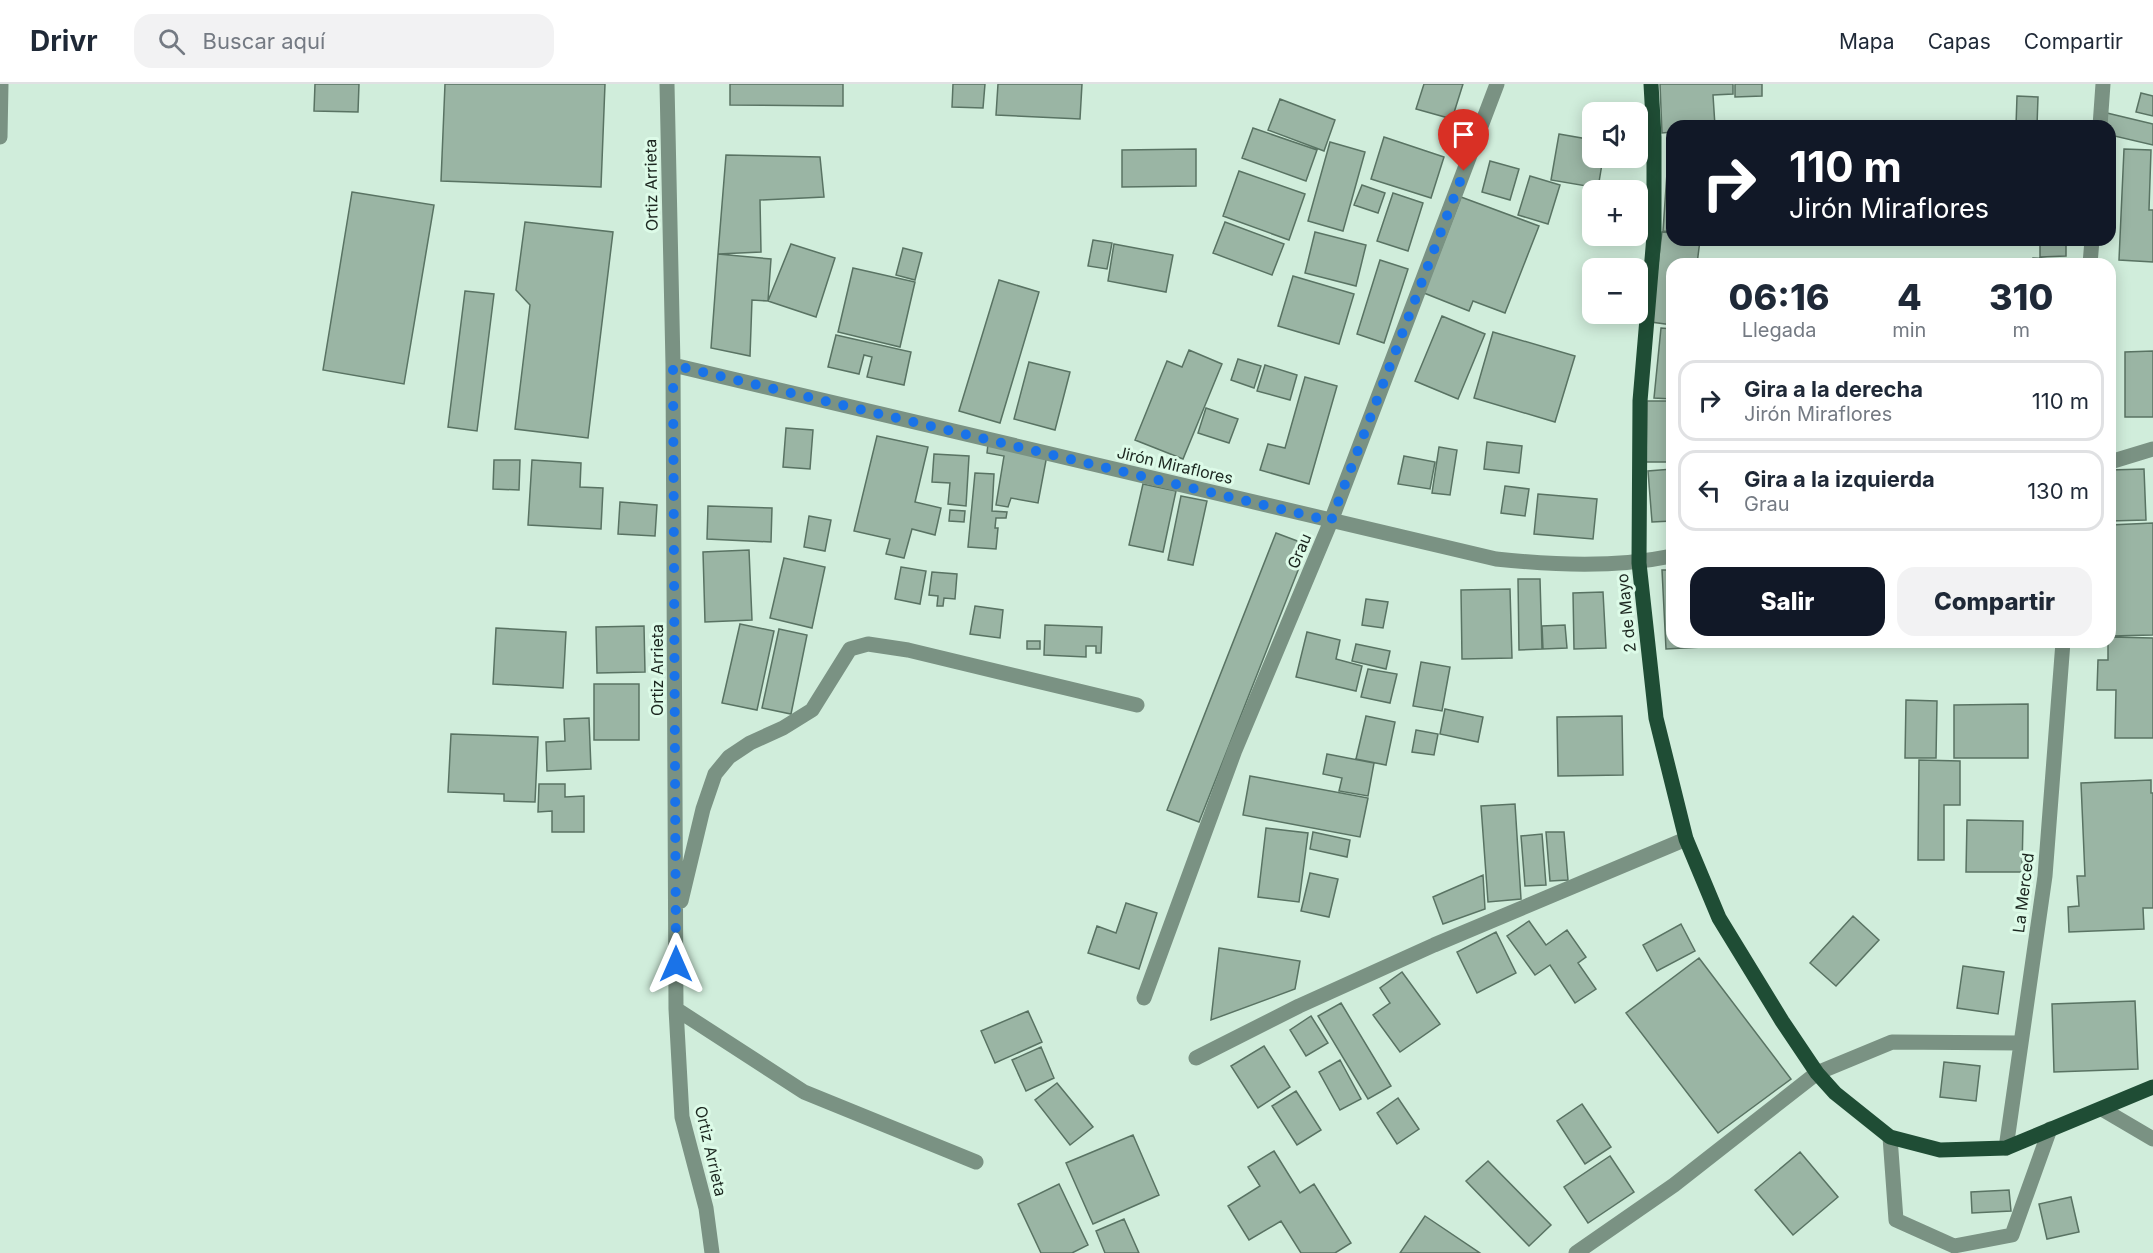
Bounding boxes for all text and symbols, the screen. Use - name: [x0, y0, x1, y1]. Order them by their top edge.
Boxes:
- search box: [134, 14, 554, 68]
- text: Drivr: [30, 24, 98, 58]
- icon: search: [155, 25, 188, 58]
- text: Buscar aquí: [203, 28, 325, 54]
- text: Mapa: [1839, 29, 1895, 54]
- text: Capas: [1928, 29, 1991, 54]
- text: Compartir: [2024, 29, 2123, 54]
- map controls: [1582, 102, 1648, 324]
- button: sound: [1582, 102, 1648, 168]
- pin: [1438, 109, 1489, 171]
- icon: arrive: [1447, 118, 1480, 151]
- street label: Ortiz Arrieta: [640, 139, 662, 231]
- text: 110 m: [1789, 141, 1902, 192]
- icon: right: [1690, 144, 1768, 222]
- button: +: [1582, 180, 1648, 246]
- text: Jirón Miraflores: [1789, 192, 1989, 225]
- button: −: [1582, 258, 1648, 324]
- text: 06:16: [1729, 275, 1830, 319]
- text: 4: [1897, 275, 1922, 319]
- text: 310: [1989, 275, 2053, 319]
- text: Llegada: [1742, 318, 1817, 342]
- text: min: [1892, 318, 1926, 342]
- text: m: [2012, 318, 2030, 342]
- text: Gira a la derecha: [1744, 376, 1923, 402]
- icon: right: [1693, 384, 1726, 417]
- text: 110 m: [2032, 388, 2089, 414]
- text: Jirón Miraflores: [1744, 402, 1892, 426]
- street label: Jirón Miraflores: [1115, 442, 1235, 488]
- text: Gira a la izquierda: [1744, 466, 1935, 492]
- icon: left: [1693, 474, 1726, 507]
- text: 130 m: [2027, 478, 2089, 504]
- text: Grau: [1744, 492, 1790, 516]
- street label: Grau: [1283, 530, 1315, 572]
- button: Salir: [1690, 567, 1885, 636]
- button: Compartir: [1897, 567, 2092, 636]
- street label: 2 de Mayo: [1612, 572, 1640, 654]
- street label: Ortiz Arrieta: [647, 624, 667, 716]
- street label: La Merced: [2008, 852, 2038, 934]
- position arrow: [644, 932, 708, 996]
- street label: Ortiz Arrieta: [691, 1104, 731, 1198]

